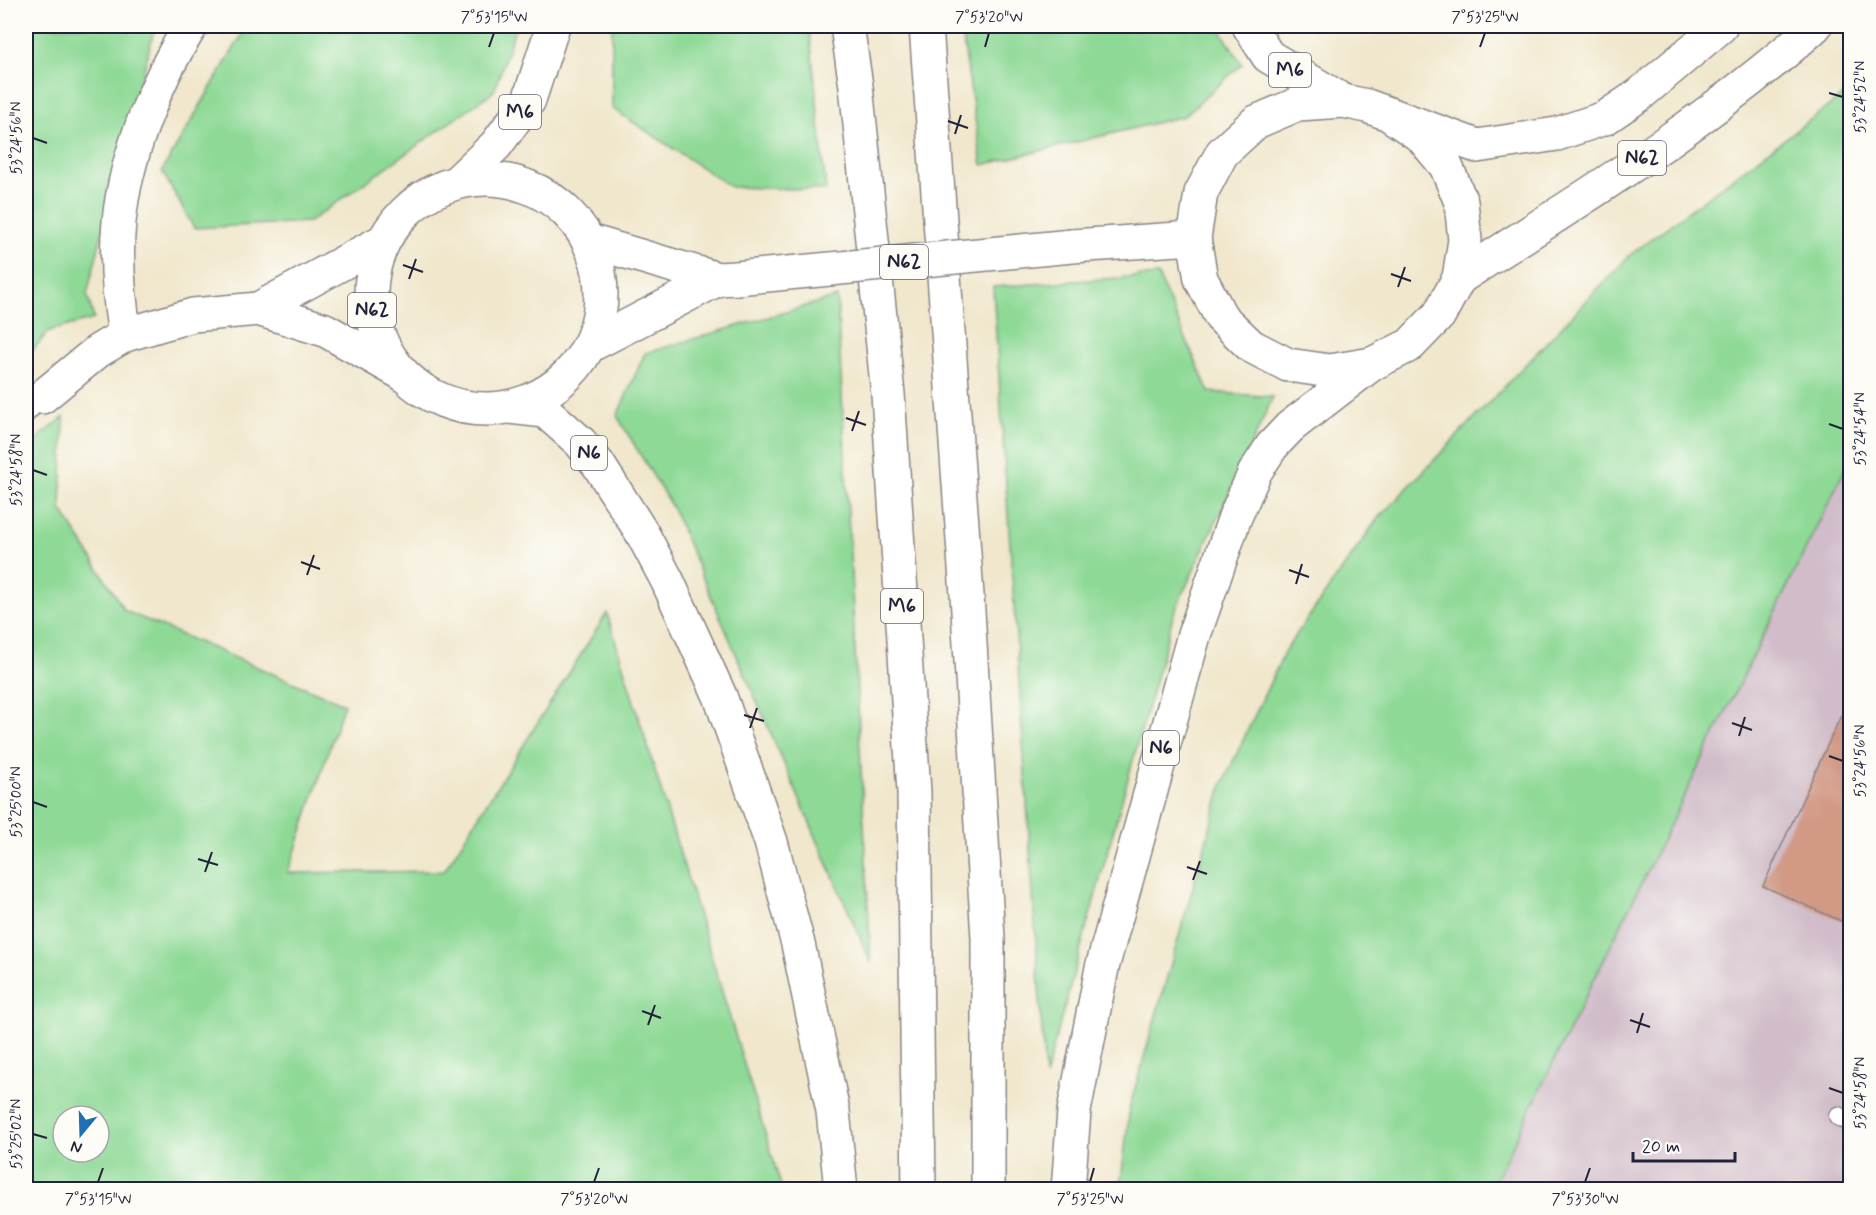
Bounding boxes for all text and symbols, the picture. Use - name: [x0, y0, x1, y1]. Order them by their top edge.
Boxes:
- text: 7°53'15"W: [461, 8, 527, 28]
- text: 7°53'20"W: [955, 8, 1023, 28]
- text: 7°53'25"W: [1451, 8, 1519, 28]
- road number: M6: [1269, 53, 1311, 87]
- text: 53°24'52"N: [1851, 61, 1871, 133]
- road number: M6: [499, 95, 541, 129]
- text: 53°24'56"N: [7, 102, 27, 174]
- road number: N62: [1618, 141, 1666, 175]
- road number: N62: [880, 245, 928, 279]
- road number: N62: [348, 293, 396, 327]
- text: 53°24'54"N: [1851, 392, 1871, 466]
- text: 53°24'58"N: [7, 434, 27, 506]
- road number: N6: [571, 436, 607, 470]
- road number: M6: [881, 589, 923, 623]
- text: 53°24'56"N: [1851, 725, 1871, 797]
- road number: N6: [1143, 731, 1179, 765]
- text: 53°25'00"N: [7, 766, 27, 838]
- text: 53°24'58"N: [1851, 1057, 1871, 1129]
- text: 53°25'02"N: [7, 1099, 27, 1169]
- north arrow: [51, 1104, 111, 1164]
- scale bar: [1633, 1125, 1735, 1163]
- text: N: [68, 1135, 85, 1158]
- text: 20 m: [1642, 1135, 1680, 1159]
- text: 7°53'15"W: [65, 1190, 131, 1210]
- text: 7°53'20"W: [560, 1190, 628, 1210]
- text: 7°53'25"W: [1056, 1190, 1124, 1210]
- text: 7°53'30"W: [1551, 1190, 1619, 1210]

